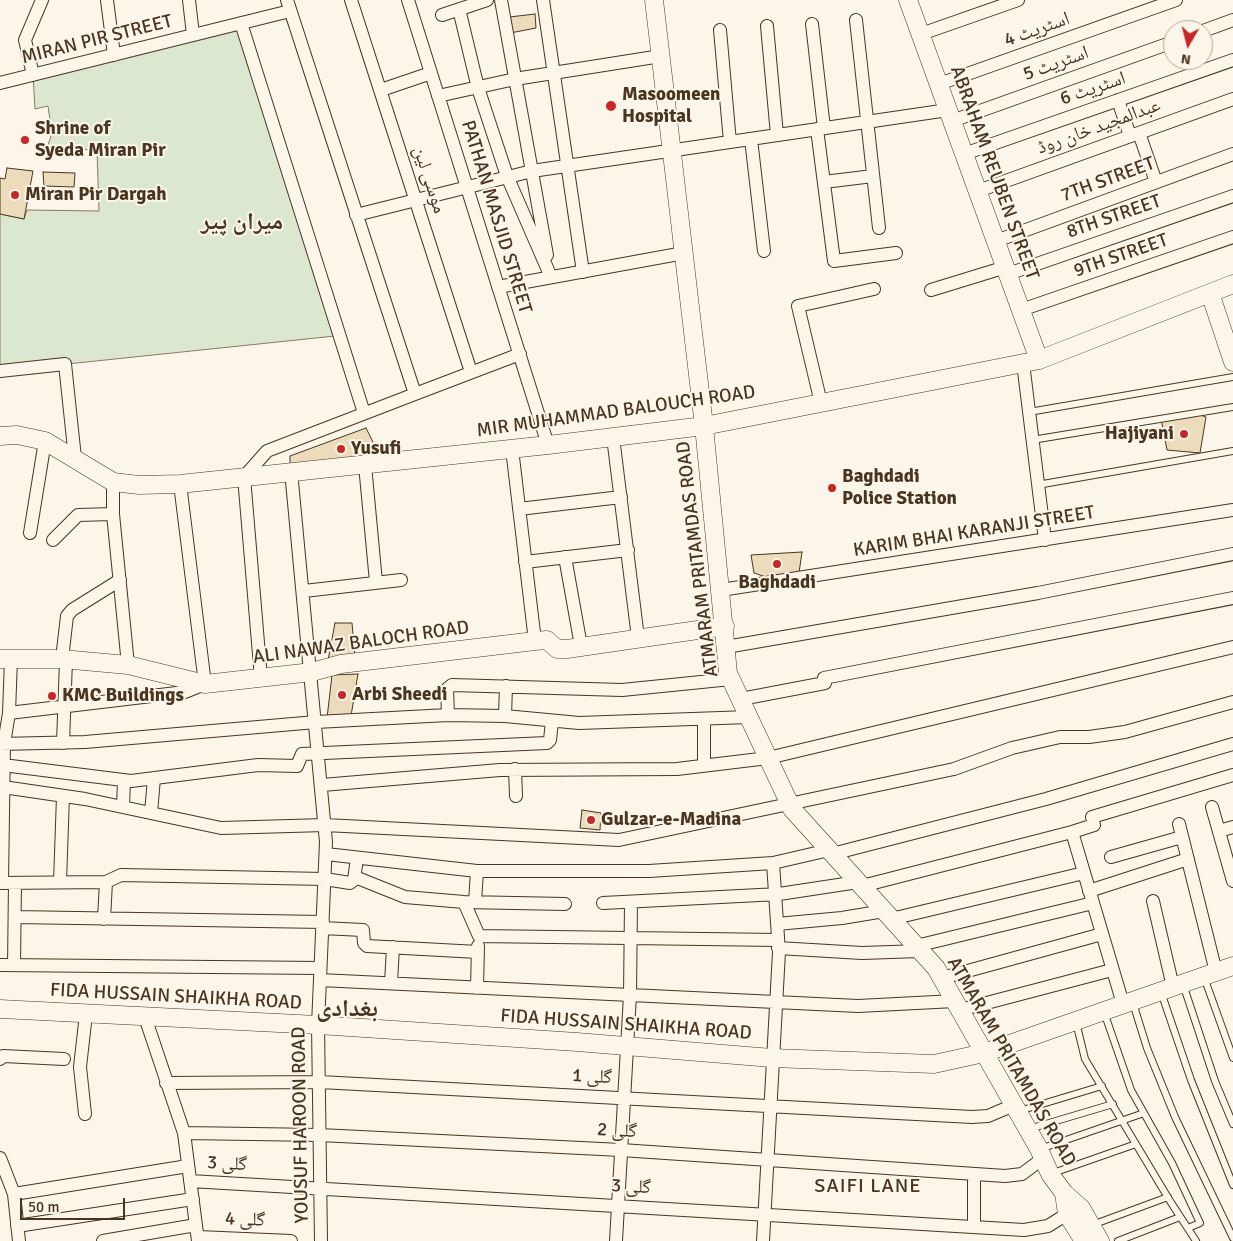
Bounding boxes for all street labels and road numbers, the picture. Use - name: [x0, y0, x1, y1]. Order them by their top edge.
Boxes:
- street label: اسٹریٹ 4: [1001, 8, 1073, 52]
- street label: MIRAN PIR STREET: [19, 10, 175, 70]
- street label: اسٹریٹ 5: [1020, 42, 1092, 86]
- street label: ABRAHAM REUBEN STREET: [945, 63, 1043, 283]
- street label: اسٹریٹ 6: [1057, 67, 1129, 111]
- street label: عبدالمجید خان روڈ: [1034, 94, 1164, 160]
- street label: PATHAN MASJID STREET: [456, 118, 536, 316]
- street label: موسی لین: [407, 144, 451, 216]
- street label: 7TH STREET: [1058, 152, 1158, 208]
- street label: 8TH STREET: [1064, 190, 1164, 244]
- street label: 9TH STREET: [1071, 229, 1171, 283]
- street label: MIR MUHAMMAD BALOUCH ROAD: [475, 381, 757, 443]
- street label: ATMARAM PRITAMDAS ROAD: [672, 440, 724, 678]
- street label: KARIM BHAI KARANJI STREET: [852, 502, 1096, 562]
- street label: ALI NAWAZ BALOCH ROAD: [251, 617, 471, 669]
- street label: ATMARAM PRITAMDAS ROAD: [942, 953, 1080, 1171]
- street label: FIDA HUSSAIN SHAIKHA ROAD: [50, 979, 302, 1015]
- street label: FIDA HUSSAIN SHAIKHA ROAD: [499, 1005, 753, 1045]
- street label: YOUSUF HAROON ROAD: [288, 1026, 314, 1224]
- street label: گلی 1: [571, 1065, 613, 1089]
- street label: گلی 2: [596, 1119, 638, 1143]
- street label: گلی 3: [206, 1152, 248, 1176]
- street label: گلی 3: [610, 1175, 652, 1199]
- street label: گلی 4: [225, 1208, 265, 1232]

